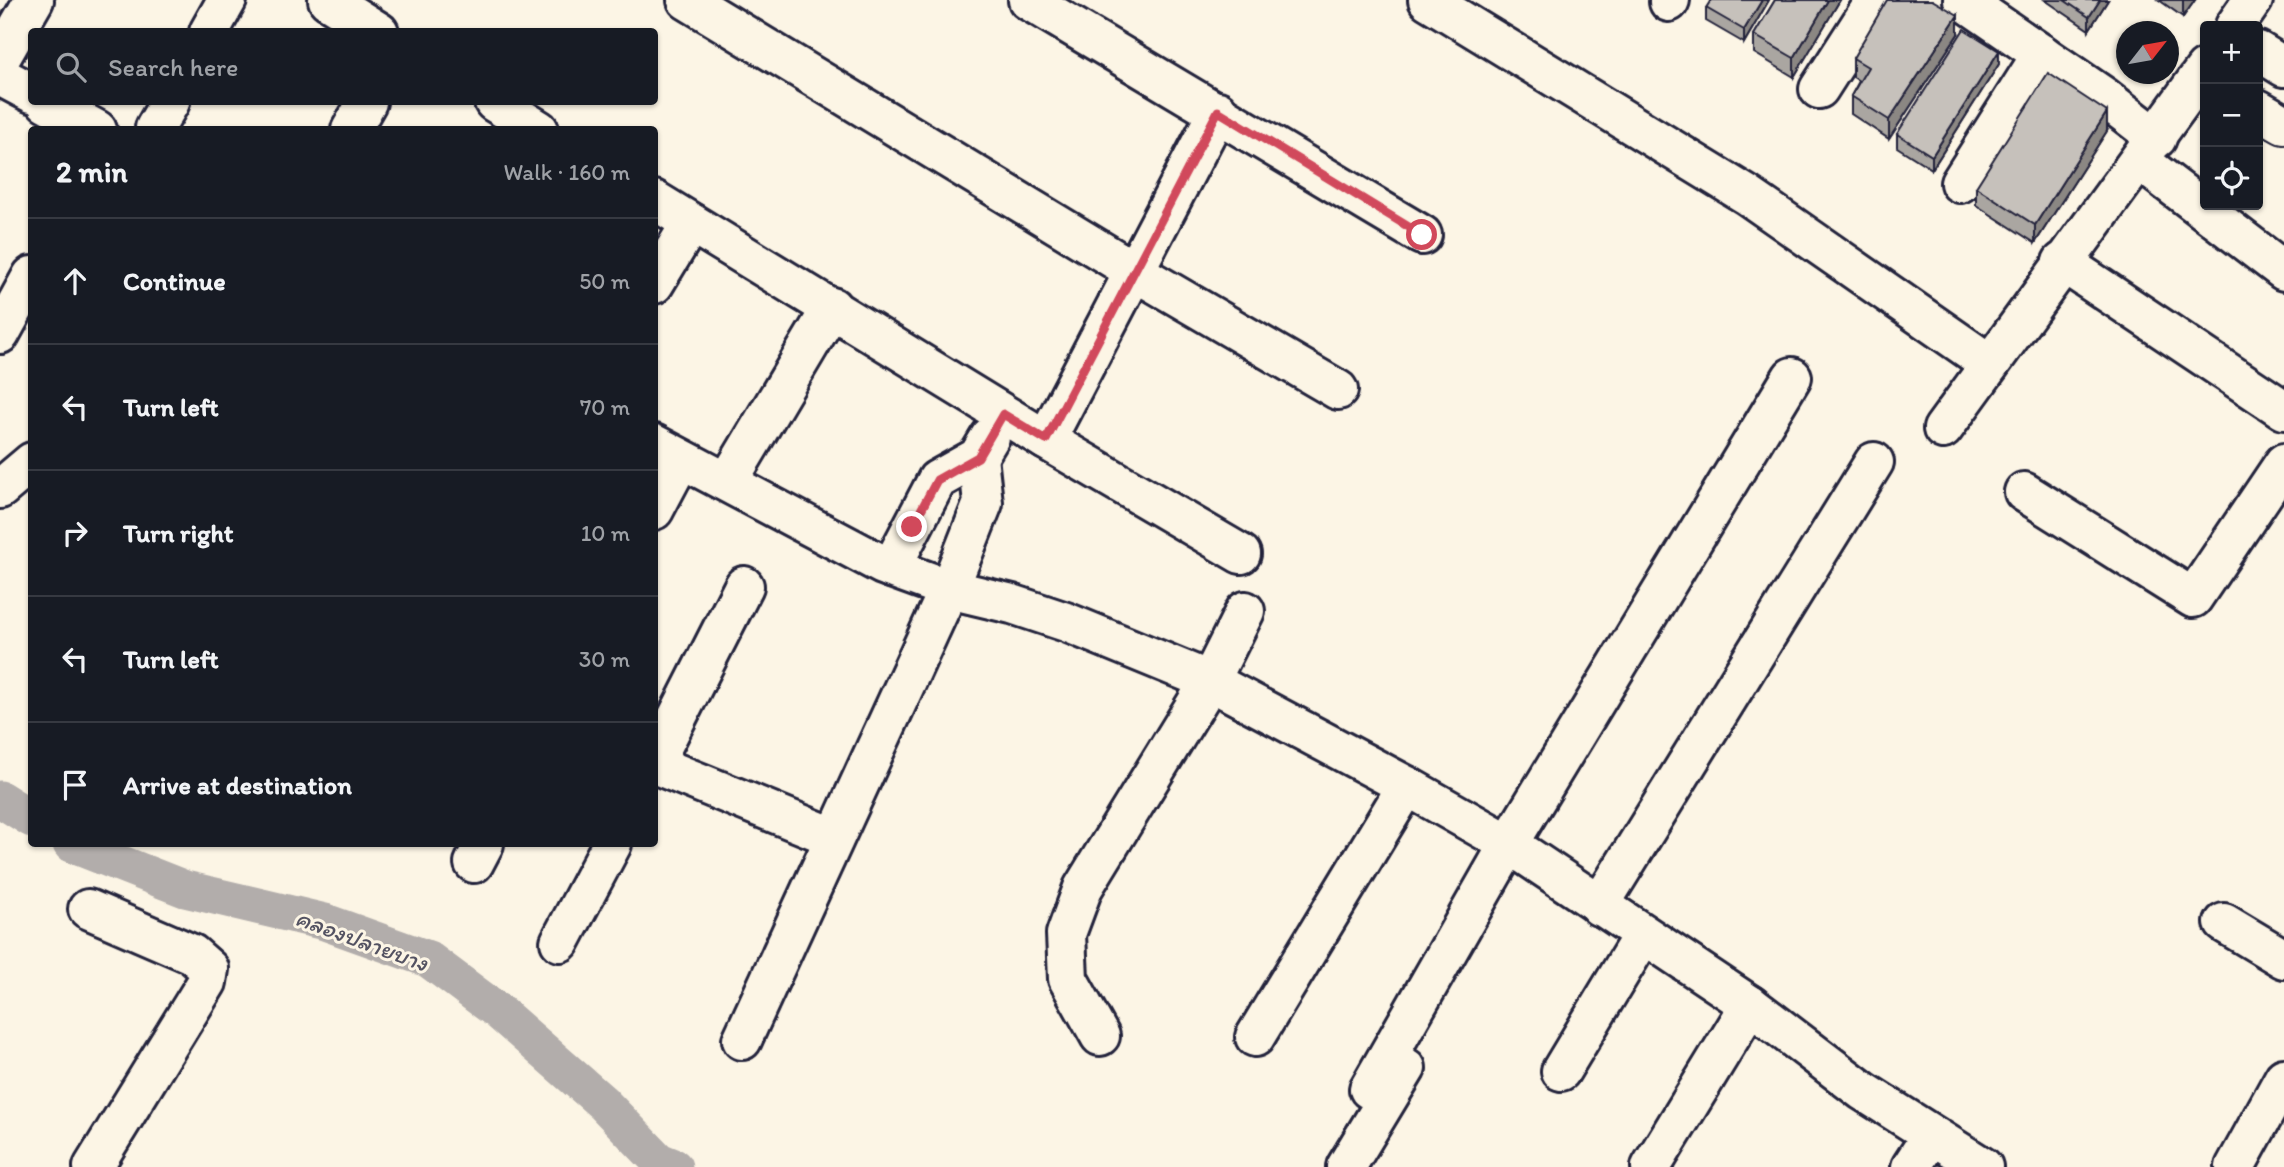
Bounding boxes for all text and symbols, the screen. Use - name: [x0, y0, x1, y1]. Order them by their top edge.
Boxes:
- north arrow: [2116, 21, 2179, 84]
- map controls: [2200, 21, 2263, 210]
- button: +: [2200, 21, 2263, 84]
- search box: [28, 28, 658, 105]
- icon: search: [52, 48, 90, 86]
- text: Search here: [108, 51, 238, 83]
- button: −: [2200, 84, 2263, 147]
- button: locate: [2200, 147, 2263, 210]
- text: 2 min: [56, 153, 127, 190]
- text: Walk · 160 m: [504, 158, 630, 186]
- route start: [1406, 219, 1437, 250]
- icon: ahead: [56, 262, 94, 300]
- text: Continue: [123, 265, 226, 297]
- text: 50 m: [579, 267, 630, 295]
- icon: left: [56, 388, 94, 426]
- text: Turn left: [123, 391, 219, 423]
- text: 70 m: [580, 393, 630, 421]
- route end: [896, 511, 927, 542]
- icon: right: [56, 514, 94, 552]
- text: Turn right: [123, 517, 234, 549]
- text: 10 m: [581, 519, 630, 547]
- icon: left: [56, 640, 94, 678]
- text: Turn left: [123, 643, 219, 675]
- text: 30 m: [579, 645, 630, 673]
- icon: arrive: [56, 766, 94, 804]
- text: Arrive at destination: [123, 769, 352, 801]
- water label: คลองปลายบาง: [292, 903, 433, 978]

